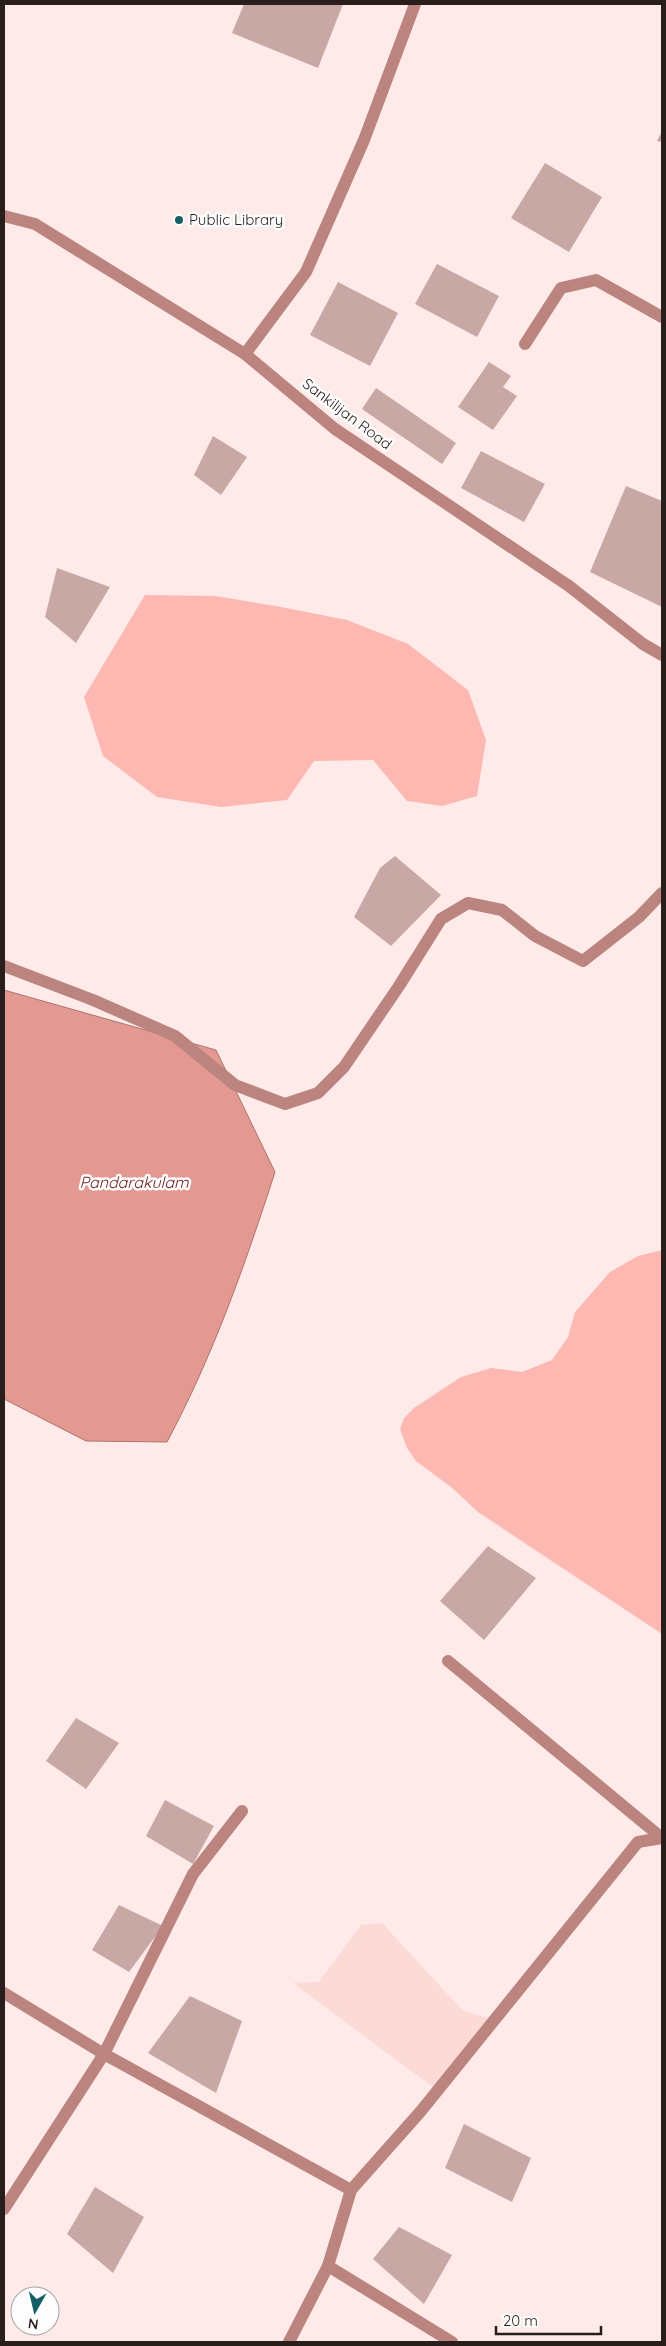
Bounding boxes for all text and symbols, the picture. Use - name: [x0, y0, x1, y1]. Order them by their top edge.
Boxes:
- place label: Public Library: [189, 210, 283, 229]
- marker: Public Library: [173, 214, 185, 226]
- street label: Sankilijan Road: [299, 374, 396, 453]
- water label: Pandarakulam: [79, 1172, 189, 1192]
- north arrow: [10, 2286, 60, 2336]
- scale bar: [496, 2304, 601, 2336]
- text: 20 m: [503, 2311, 538, 2330]
- text: N: [27, 2314, 40, 2334]

